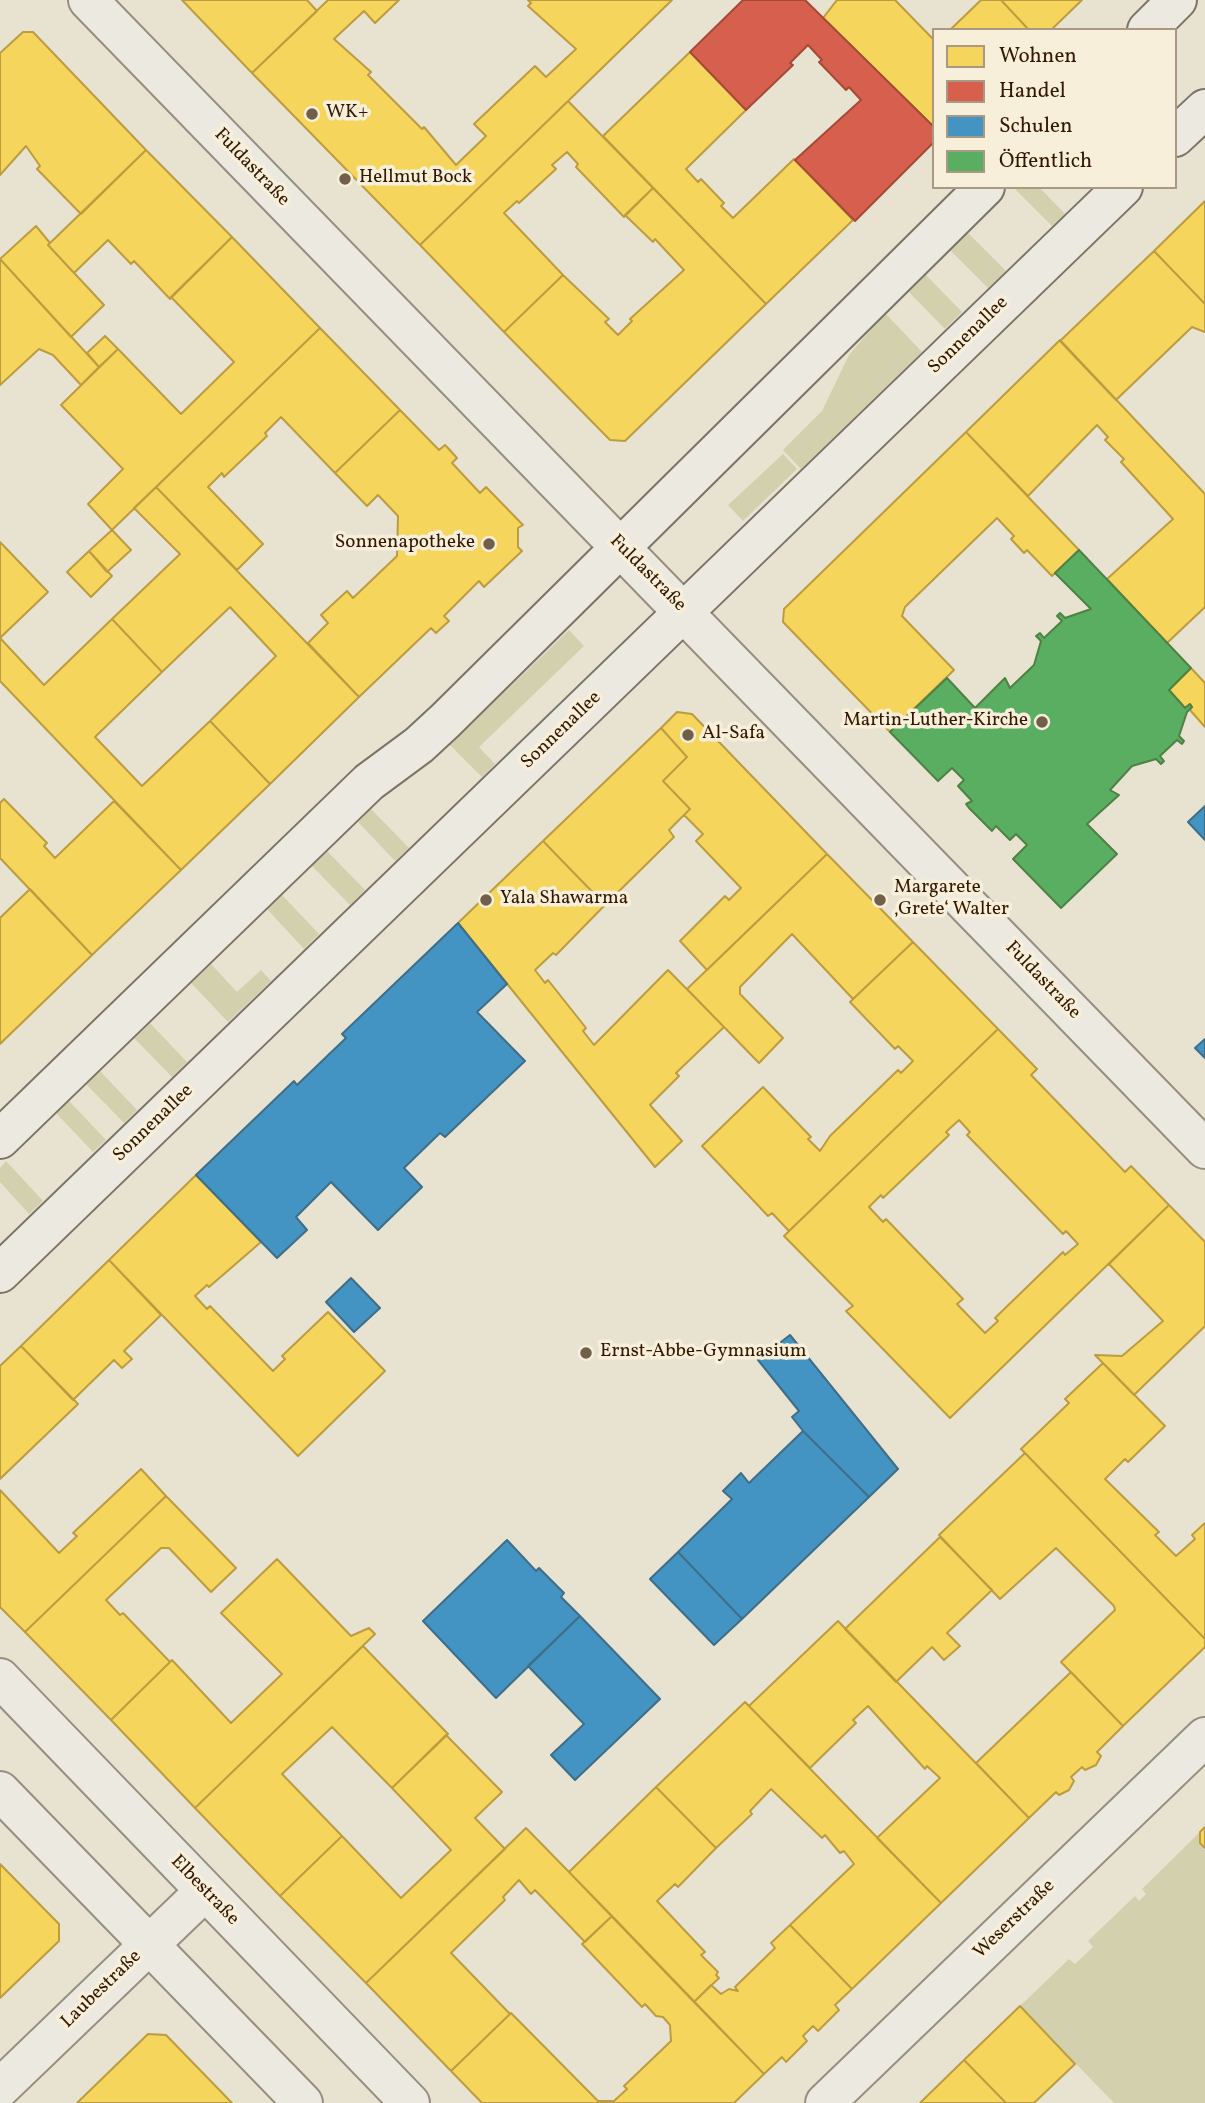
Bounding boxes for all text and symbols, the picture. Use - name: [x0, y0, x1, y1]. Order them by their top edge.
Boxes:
- legend: [932, 28, 1177, 189]
- text: Wohnen: [999, 42, 1077, 71]
- text: Handel: [999, 77, 1066, 106]
- place label: WK+: [326, 103, 368, 125]
- marker: WK+: [304, 106, 320, 122]
- text: Schulen: [999, 112, 1073, 141]
- street label: Fuldastraße: [208, 124, 294, 212]
- text: Öffentlich: [999, 147, 1092, 176]
- place label: Hellmut Bock: [359, 168, 472, 190]
- marker: Hellmut Bock: [337, 171, 353, 187]
- street label: Sonnenallee: [924, 292, 1014, 380]
- street label: Fuldastraße: [604, 531, 690, 617]
- place label: Sonnenapotheke: [335, 533, 475, 555]
- marker: Sonnenapotheke: [481, 536, 497, 552]
- street label: Sonnenallee: [517, 687, 607, 775]
- place label: Martin-Luther-Kirche: [843, 711, 1028, 733]
- marker: Martin-Luther-Kirche: [1034, 714, 1050, 730]
- place label: Al-Safa: [702, 724, 765, 746]
- marker: Al-Safa: [680, 727, 696, 743]
- place label: Margarete ‚Grete‘ Walter: [894, 878, 1009, 922]
- place label: Yala Shawarma: [500, 889, 628, 911]
- marker: Yala Shawarma: [478, 892, 494, 908]
- marker: Margarete ‚Grete‘ Walter: [872, 892, 888, 908]
- street label: Fuldastraße: [999, 937, 1085, 1025]
- street label: Sonnenallee: [109, 1080, 199, 1168]
- place label: Ernst-Abbe-Gymnasium: [600, 1342, 806, 1364]
- marker: Ernst-Abbe-Gymnasium: [578, 1345, 594, 1361]
- street label: Elbestraße: [165, 1851, 243, 1931]
- street label: Weserstraße: [970, 1876, 1060, 1964]
- street label: Laubestraße: [57, 1946, 147, 2034]

